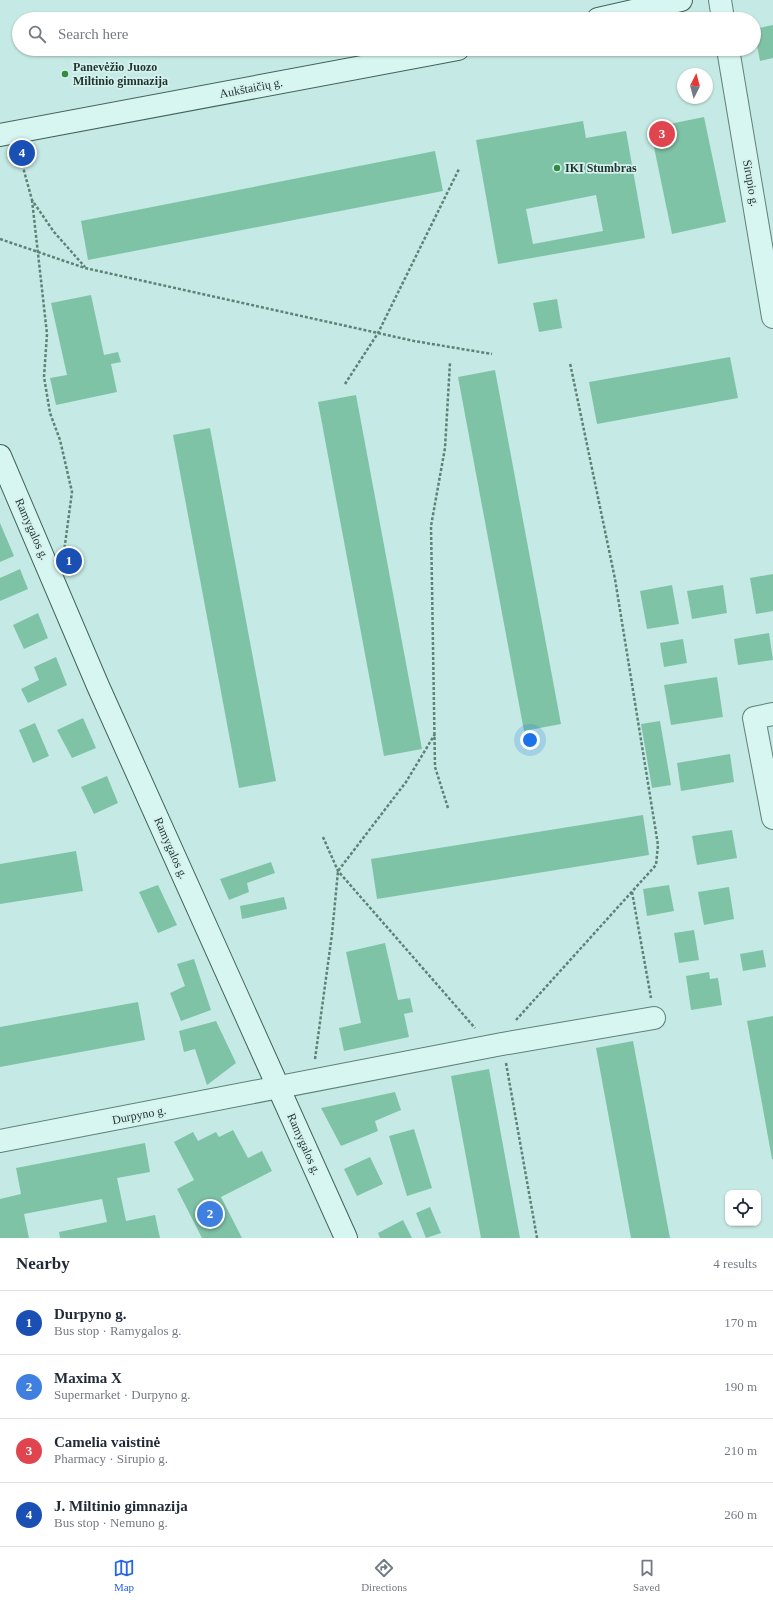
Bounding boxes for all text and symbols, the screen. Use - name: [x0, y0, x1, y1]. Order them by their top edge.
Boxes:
- search box: [12, 12, 761, 56]
- icon: search: [26, 23, 48, 45]
- text: Search here: [58, 26, 128, 42]
- place label: Panevėžio Juozo Miltinio gimnazija: [73, 60, 168, 88]
- north arrow: [677, 68, 713, 104]
- marker: Panevėžio Juozo Miltinio gimnazija: [60, 69, 70, 79]
- street label: Aukštaičių g.: [218, 75, 284, 101]
- pin: 3: [649, 119, 675, 149]
- pin: 4: [9, 138, 35, 168]
- street label: Sirupio g.: [740, 158, 762, 208]
- place label: IKI Stumbras: [565, 161, 637, 175]
- marker: IKI Stumbras: [552, 163, 562, 173]
- street label: Ramygalos g.: [12, 496, 52, 562]
- pin: 1: [56, 546, 82, 576]
- your location: [520, 730, 540, 750]
- street label: Ramygalos g.: [151, 815, 191, 881]
- street label: Durpyno g.: [111, 1103, 167, 1127]
- street label: Ramygalos g.: [284, 1111, 324, 1177]
- map controls: [725, 1190, 761, 1226]
- button: locate: [725, 1190, 761, 1226]
- pin: 2: [197, 1199, 223, 1229]
- text: Nearby: [16, 1254, 70, 1273]
- text: 4 results: [713, 1256, 757, 1271]
- text: Durpyno g.: [54, 1306, 127, 1322]
- text: 1: [26, 1315, 32, 1330]
- text: 170 m: [724, 1315, 757, 1330]
- text: Bus stop · Ramygalos g.: [54, 1323, 181, 1338]
- text: Maxima X: [54, 1370, 122, 1386]
- text: 2: [26, 1379, 32, 1394]
- text: 190 m: [724, 1379, 757, 1394]
- text: Supermarket · Durpyno g.: [54, 1387, 190, 1402]
- text: Camelia vaistinė: [54, 1434, 160, 1450]
- text: 3: [26, 1443, 32, 1458]
- text: 210 m: [724, 1443, 757, 1458]
- text: Pharmacy · Sirupio g.: [54, 1451, 168, 1466]
- text: J. Miltinio gimnazija: [54, 1498, 188, 1514]
- text: 4: [26, 1507, 32, 1522]
- text: 260 m: [724, 1507, 757, 1522]
- text: Bus stop · Nemuno g.: [54, 1515, 168, 1530]
- tab: Map: [113, 1557, 135, 1593]
- tab: Directions: [361, 1557, 407, 1593]
- tab: Saved: [633, 1557, 660, 1593]

